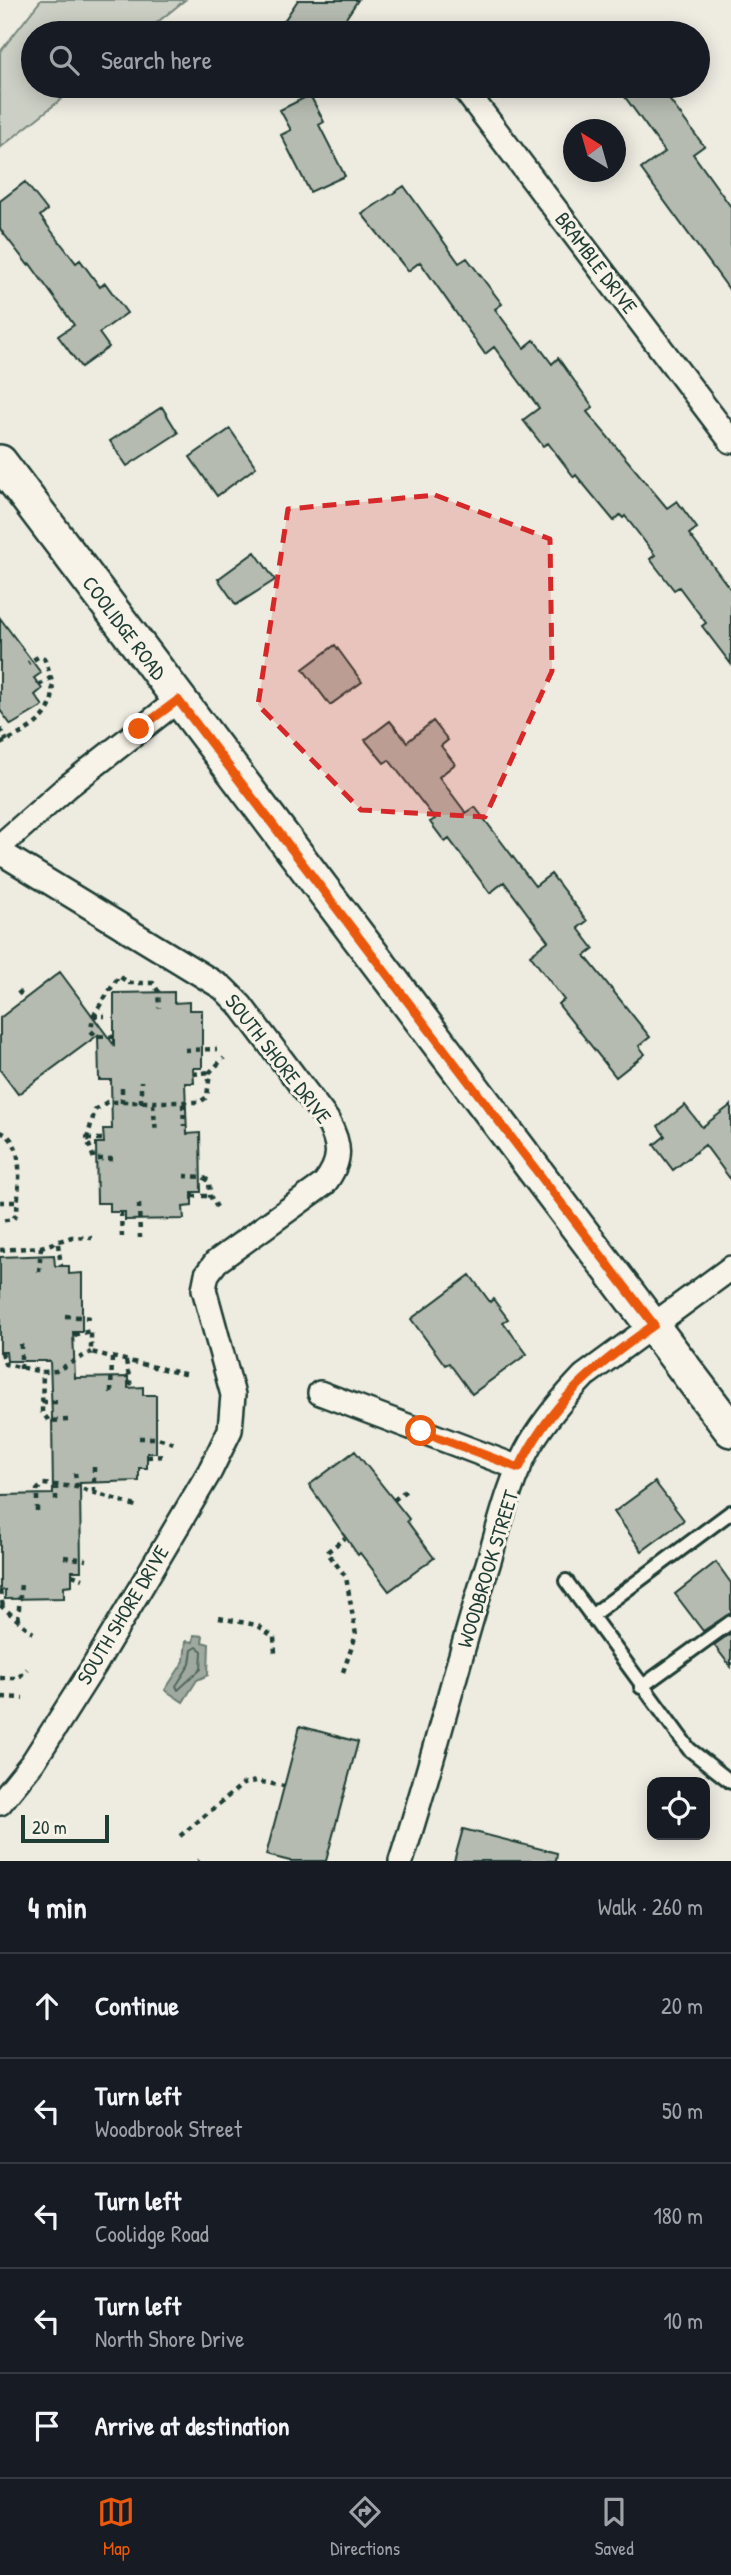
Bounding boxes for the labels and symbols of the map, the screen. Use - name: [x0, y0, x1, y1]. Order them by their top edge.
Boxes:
- north arrow: [563, 119, 626, 182]
- street label: BRAMBLE DRIVE: [548, 206, 644, 320]
- street label: COOLIDGE ROAD: [76, 570, 173, 686]
- route end: [123, 713, 154, 744]
- street label: SOUTH SHORE DRIVE: [218, 988, 338, 1130]
- route start: [405, 1415, 436, 1446]
- street label: WOODBROOK STREET: [450, 1486, 526, 1651]
- street label: SOUTH SHORE DRIVE: [70, 1540, 176, 1690]
- scale bar: [21, 1812, 108, 1844]

